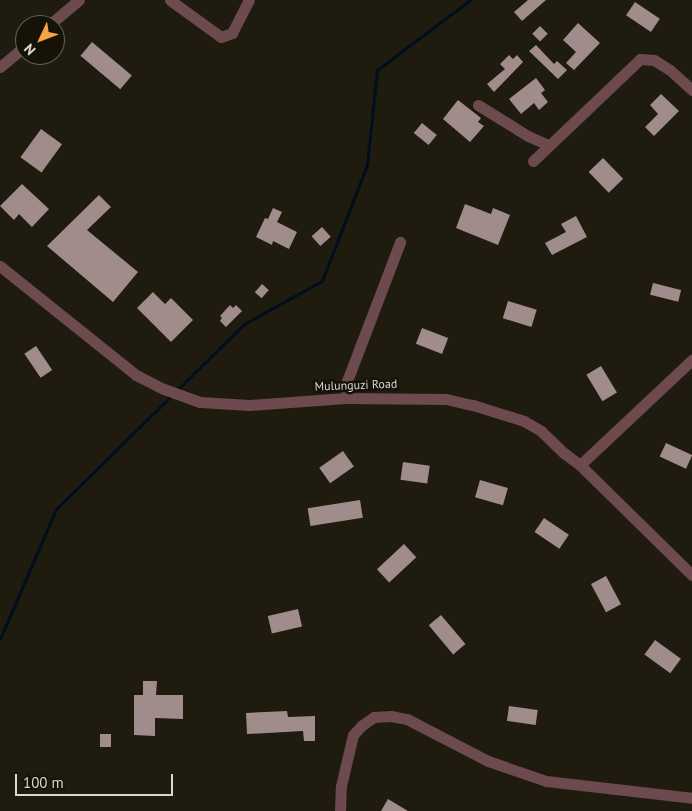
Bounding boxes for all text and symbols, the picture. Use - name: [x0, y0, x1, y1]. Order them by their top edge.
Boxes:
- north arrow: [15, 15, 65, 65]
- text: N: [20, 40, 39, 59]
- street label: Mulunguzi Road: [314, 376, 398, 394]
- scale bar: [18, 764, 175, 796]
- text: 100 m: [23, 773, 64, 792]

